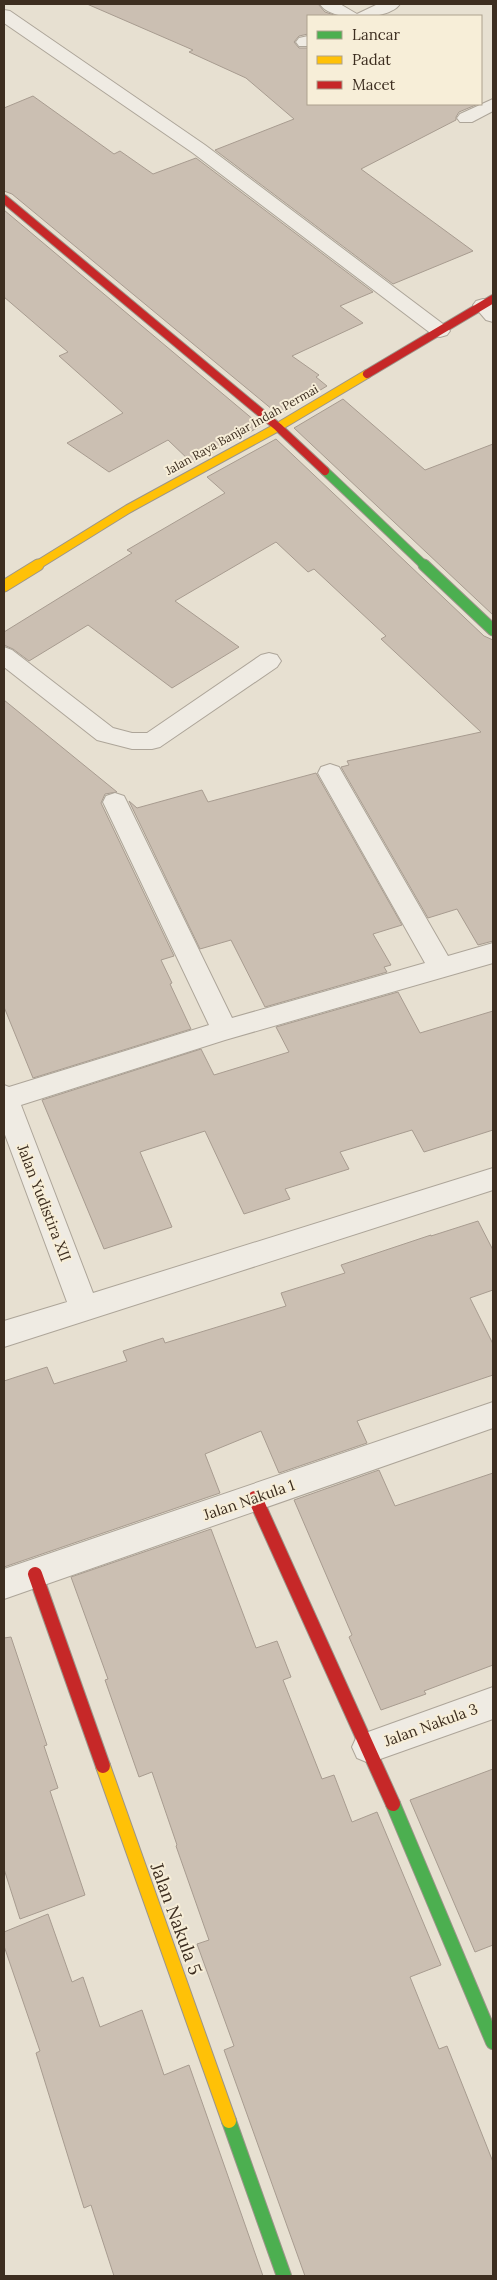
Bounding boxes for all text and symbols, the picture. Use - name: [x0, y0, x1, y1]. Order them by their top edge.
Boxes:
- legend: [307, 15, 482, 105]
- text: Lancar: [352, 25, 401, 44]
- text: Padat: [352, 50, 391, 69]
- text: Macet: [352, 75, 395, 94]
- street label: Jalan Raya Banjar Indah Permai: [162, 381, 321, 478]
- street label: Jalan Yudistira XII: [13, 1141, 76, 1264]
- street label: Jalan Nakula 1: [200, 1475, 297, 1524]
- street label: Jalan Nakula 3: [380, 1699, 480, 1751]
- street label: Jalan Nakula 5: [145, 1859, 207, 1978]

